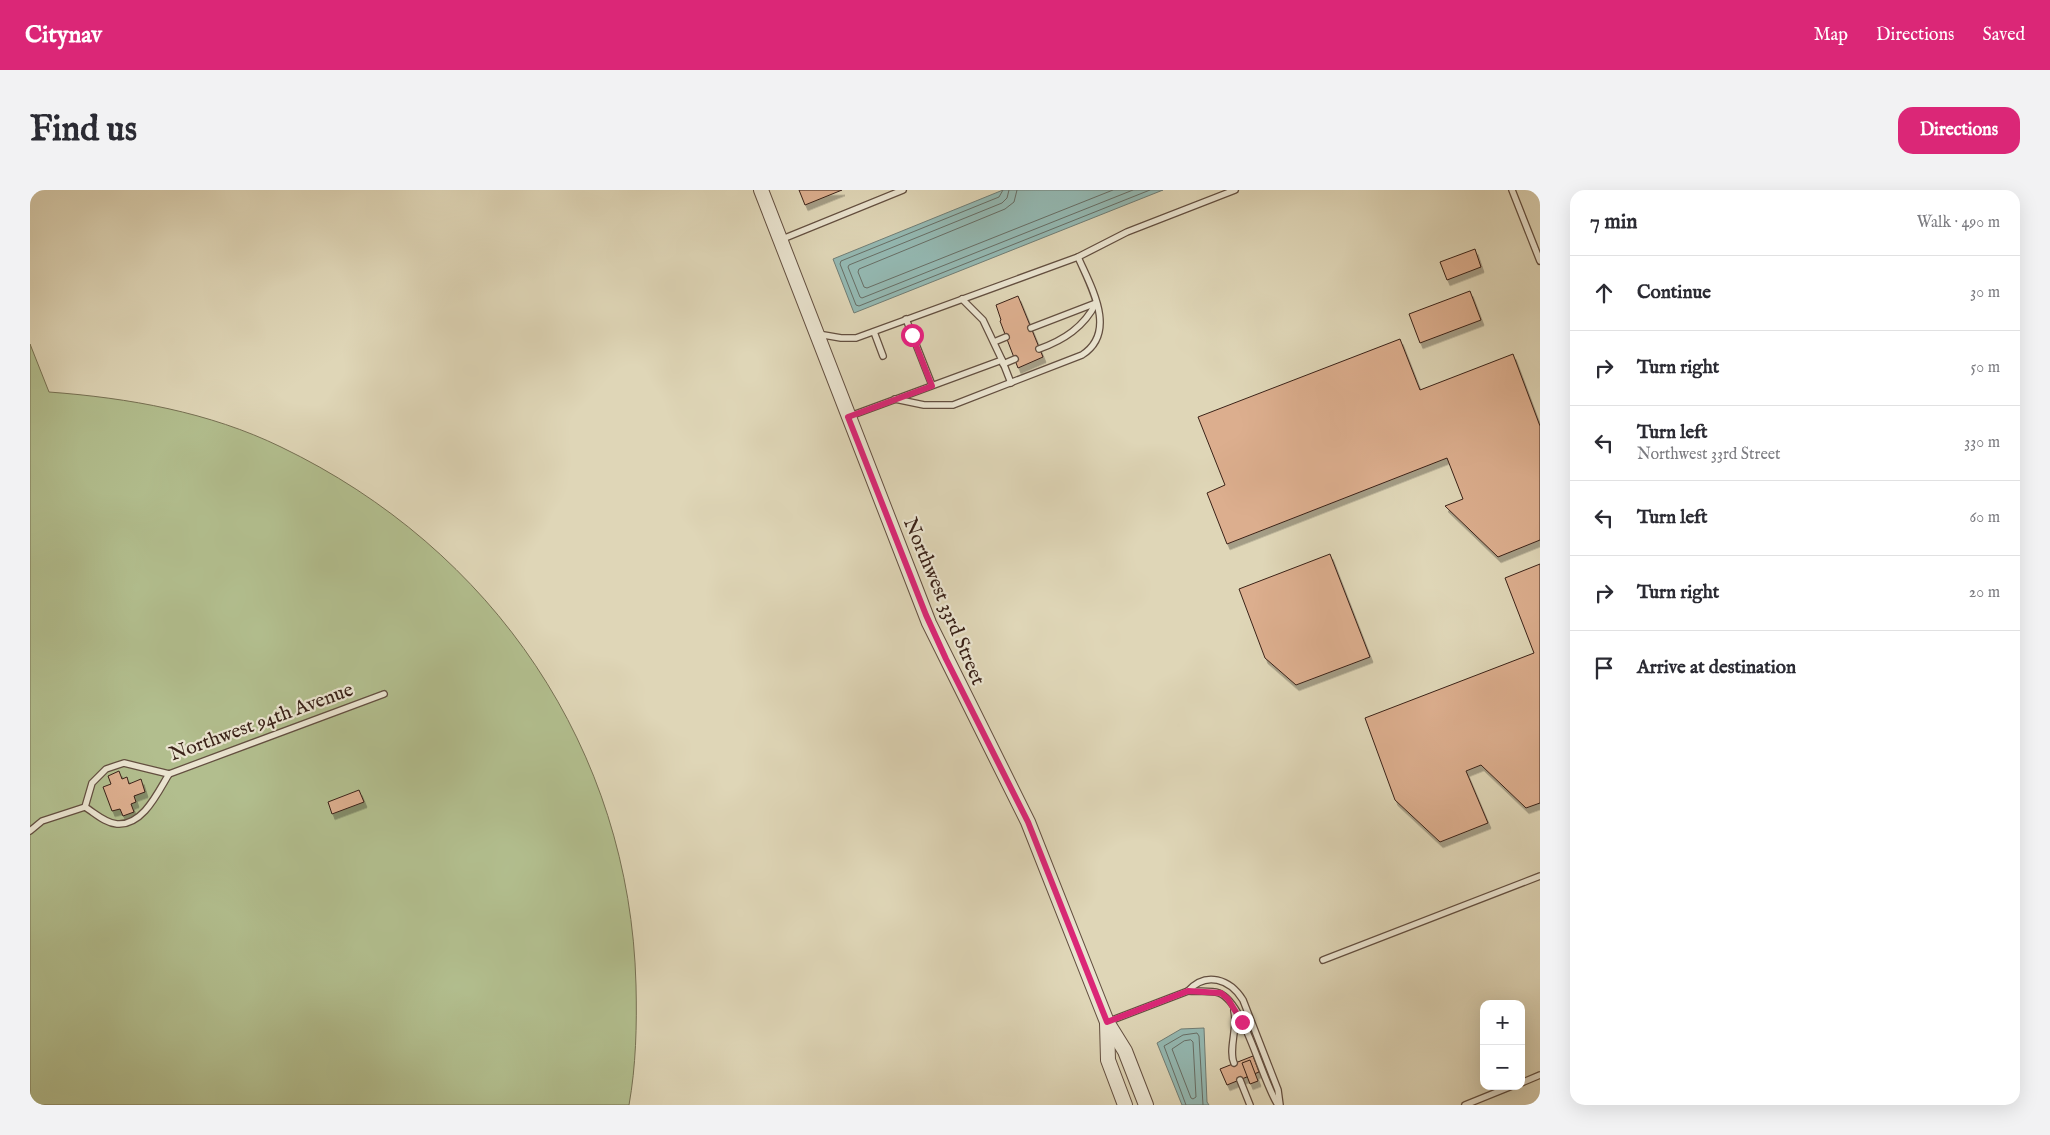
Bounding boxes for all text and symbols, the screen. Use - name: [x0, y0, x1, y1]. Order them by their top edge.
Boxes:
- text: Citynav: [25, 20, 102, 51]
- text: Map: [1814, 24, 1848, 47]
- text: Directions: [1876, 24, 1954, 47]
- text: Saved: [1982, 24, 2025, 47]
- button: Directions: [1898, 107, 2020, 154]
- text: Find us: [30, 108, 137, 153]
- text: 7 min: [1590, 209, 1637, 236]
- text: Walk · 490 m: [1917, 213, 2000, 233]
- icon: ahead: [1590, 279, 1618, 307]
- text: Continue: [1637, 281, 1711, 305]
- text: 30 m: [1970, 283, 2000, 303]
- route start: [901, 324, 924, 347]
- icon: right: [1590, 354, 1618, 382]
- text: Turn right: [1637, 356, 1719, 380]
- text: 50 m: [1971, 358, 2000, 378]
- text: Turn left: [1637, 421, 1708, 445]
- icon: left: [1590, 429, 1618, 457]
- text: 330 m: [1964, 433, 2000, 453]
- text: Northwest 33rd Street: [1637, 445, 1781, 465]
- icon: left: [1590, 504, 1618, 532]
- text: Turn left: [1637, 506, 1708, 530]
- text: 60 m: [1970, 508, 2000, 528]
- street label: Northwest 33rd Street: [897, 514, 990, 689]
- icon: right: [1590, 579, 1618, 607]
- text: Turn right: [1637, 581, 1719, 605]
- text: 20 m: [1969, 583, 2000, 603]
- icon: arrive: [1590, 654, 1618, 682]
- text: Arrive at destination: [1637, 656, 1796, 680]
- street label: Northwest 94th Avenue: [166, 678, 357, 767]
- map controls: [1480, 1000, 1525, 1090]
- button: +: [1480, 1000, 1525, 1045]
- route end: [1231, 1011, 1254, 1034]
- button: −: [1480, 1045, 1525, 1090]

